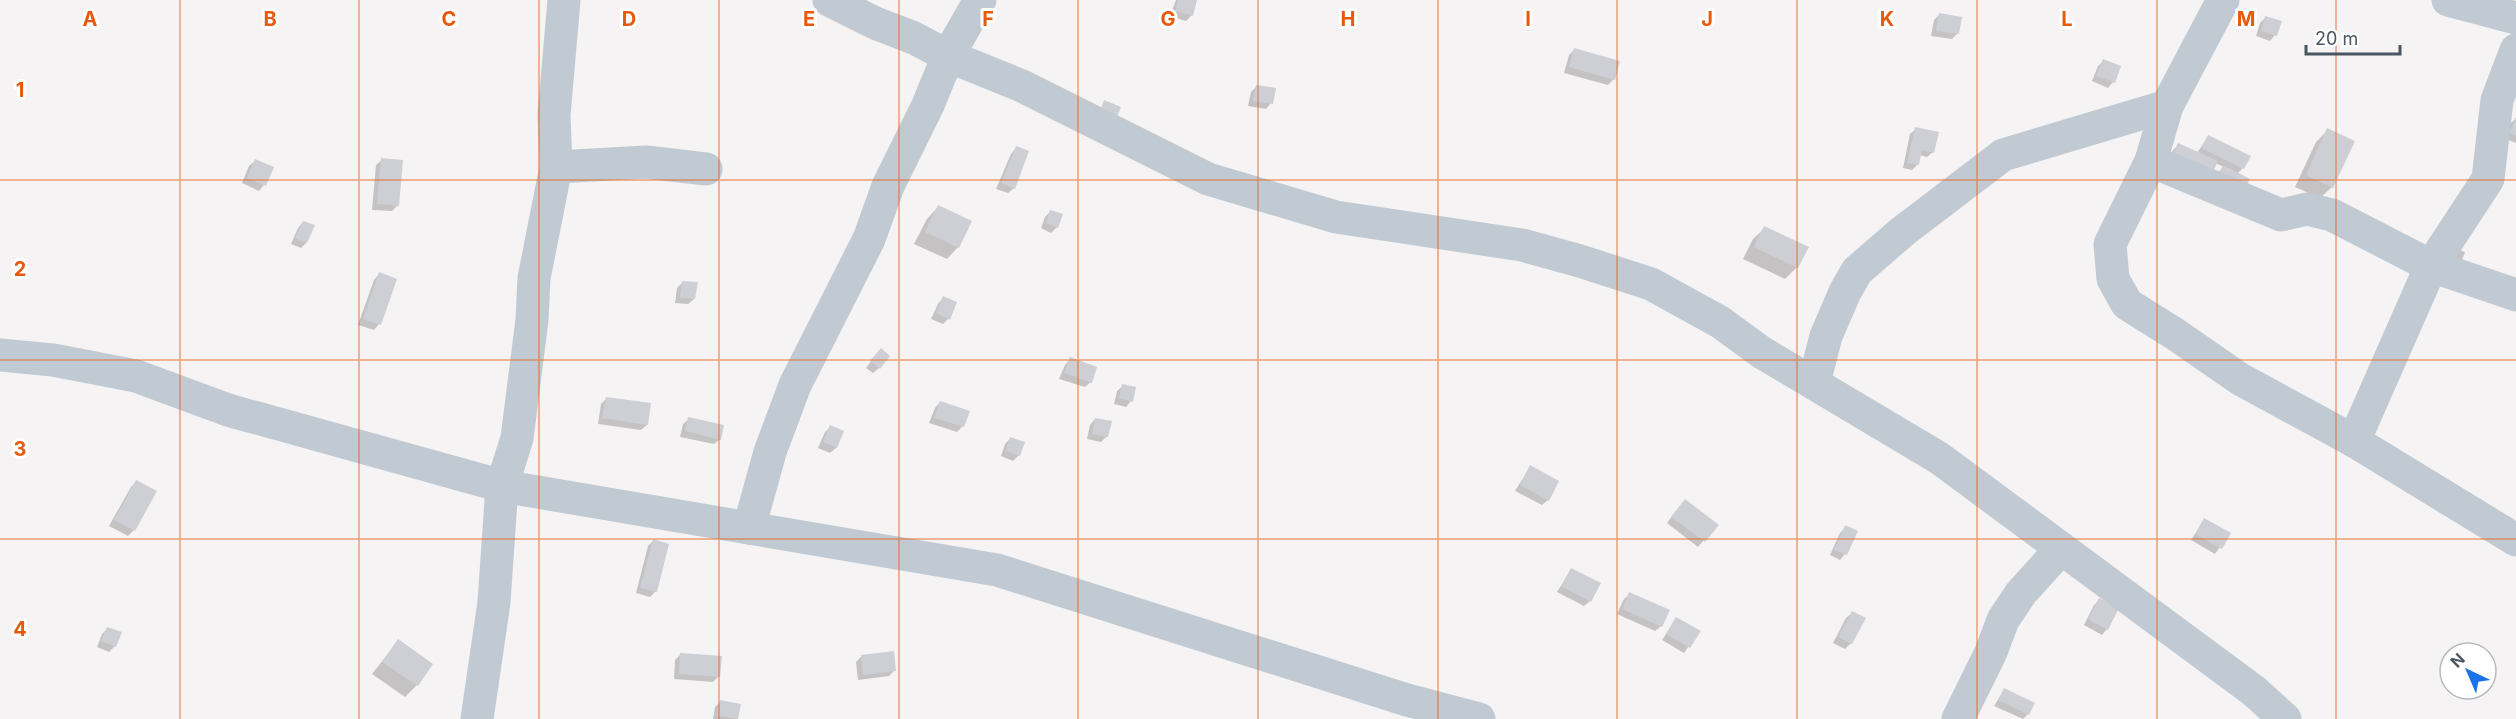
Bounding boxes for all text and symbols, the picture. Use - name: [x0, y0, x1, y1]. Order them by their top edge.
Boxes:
- text: A: [83, 7, 98, 31]
- text: B: [263, 7, 277, 31]
- text: C: [442, 7, 456, 31]
- text: D: [622, 7, 636, 31]
- text: E: [803, 7, 815, 31]
- text: F: [982, 7, 994, 31]
- text: G: [1160, 7, 1176, 31]
- text: H: [1341, 7, 1355, 31]
- text: I: [1525, 7, 1531, 31]
- text: J: [1701, 7, 1713, 31]
- text: K: [1880, 7, 1894, 31]
- text: L: [2061, 7, 2073, 31]
- text: M: [2237, 7, 2255, 31]
- scale bar: [2306, 18, 2400, 56]
- text: 20 m: [2315, 28, 2358, 49]
- text: 1: [16, 78, 24, 102]
- text: 2: [14, 257, 26, 281]
- text: 3: [14, 437, 26, 461]
- text: 4: [13, 617, 27, 641]
- north arrow: [2438, 641, 2498, 701]
- text: N: [2446, 649, 2469, 672]

